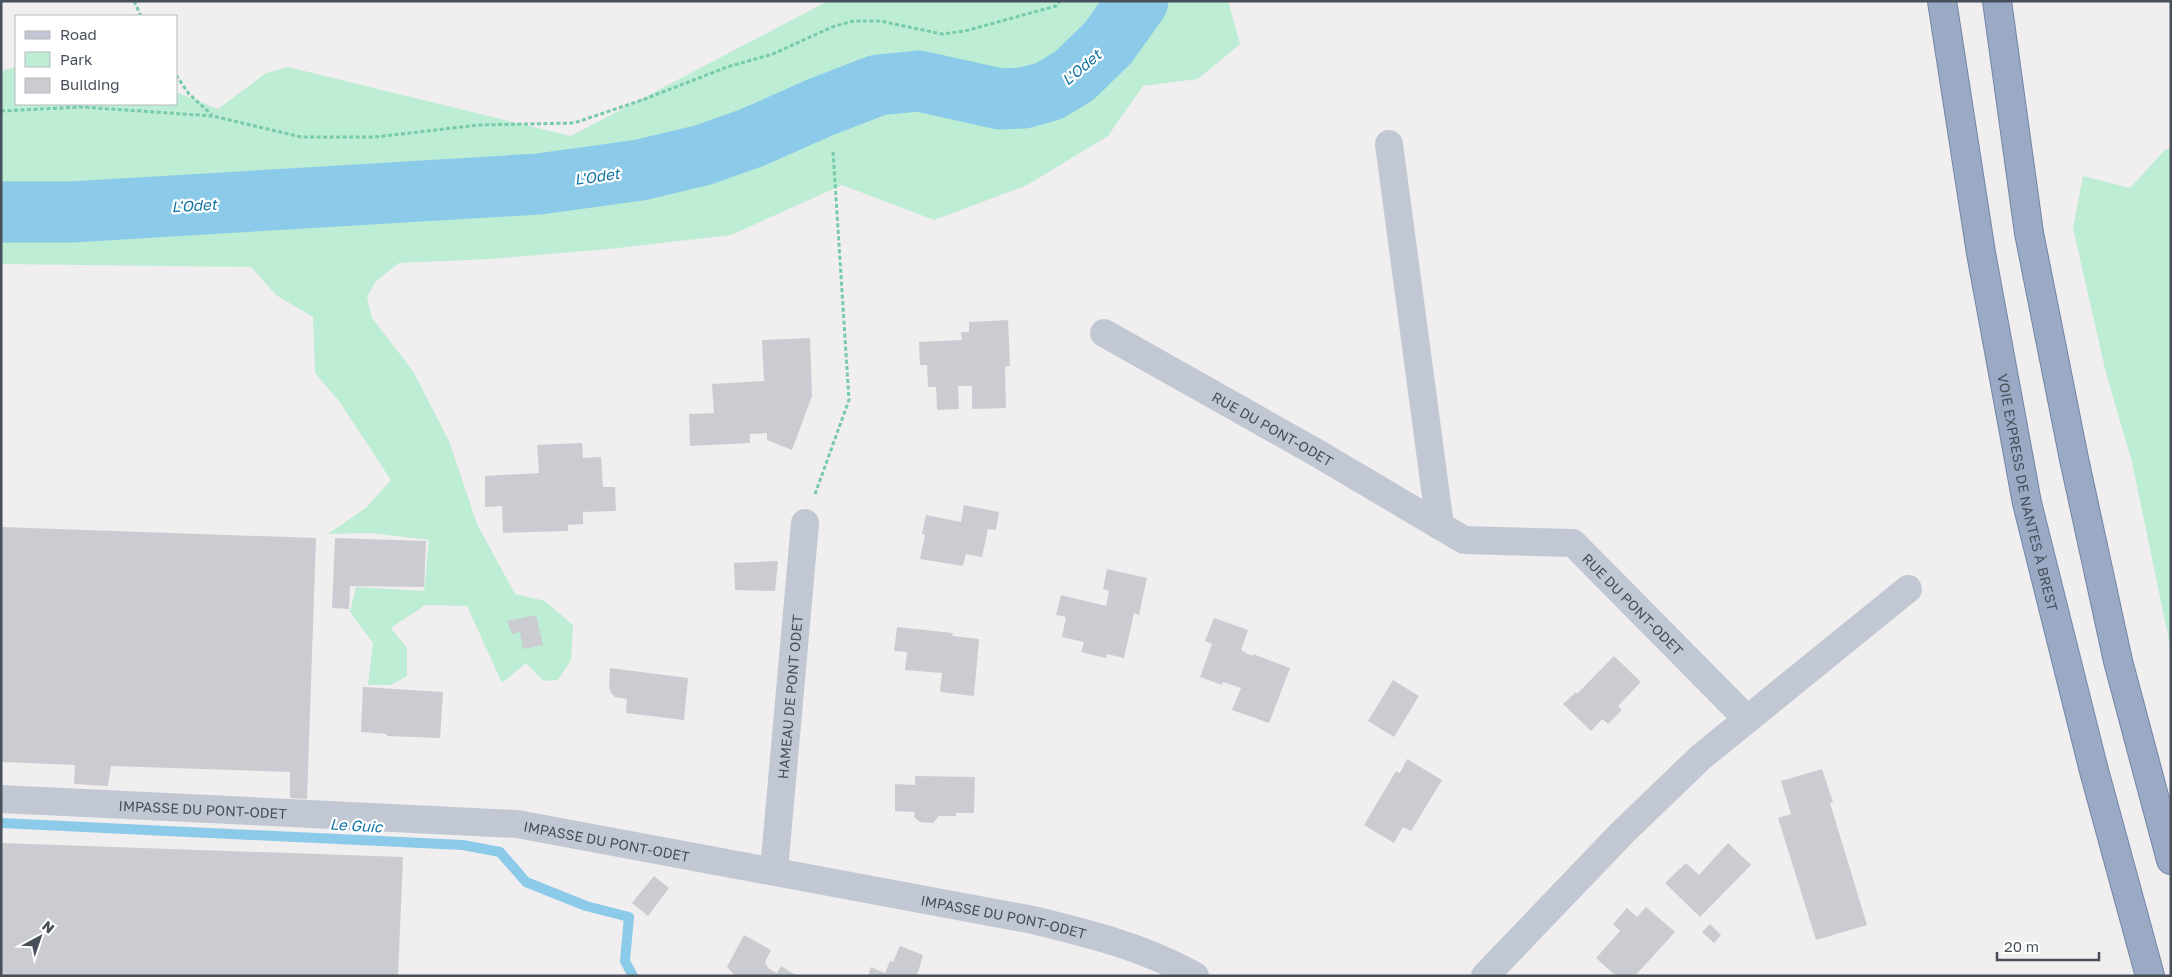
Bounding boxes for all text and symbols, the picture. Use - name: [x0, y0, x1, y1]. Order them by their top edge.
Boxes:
- legend: [15, 15, 178, 105]
- text: Road: [60, 25, 97, 43]
- water label: L'Odet: [1058, 44, 1106, 88]
- text: Park: [60, 50, 93, 68]
- text: Building: [60, 75, 120, 93]
- water label: L'Odet: [573, 164, 623, 188]
- water label: L'Odet: [171, 195, 219, 215]
- street label: VOIE EXPRESS DE NANTES À BREST: [1995, 372, 2062, 613]
- street label: RUE DU PONT-ODET: [1209, 387, 1337, 470]
- street label: RUE DU PONT-ODET: [1579, 549, 1687, 659]
- street label: HAMEAU DE PONT ODET: [774, 613, 805, 780]
- street label: IMPASSE DU PONT-ODET: [118, 796, 288, 821]
- water label: Le Guic: [329, 815, 384, 835]
- street label: IMPASSE DU PONT-ODET: [522, 817, 692, 865]
- street label: IMPASSE DU PONT-ODET: [920, 891, 1089, 942]
- north arrow: [15, 912, 65, 962]
- text: N: [39, 917, 58, 937]
- scale bar: [1997, 930, 2100, 962]
- text: 20 m: [2004, 937, 2039, 955]

